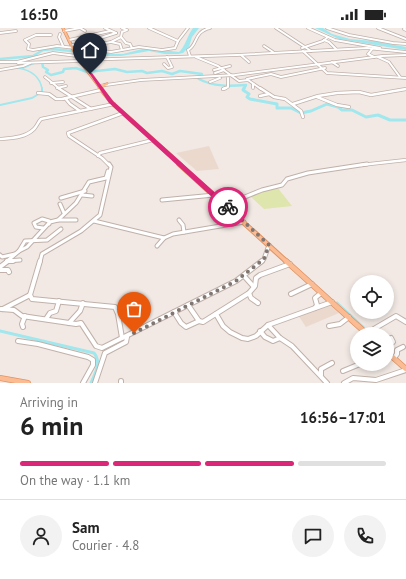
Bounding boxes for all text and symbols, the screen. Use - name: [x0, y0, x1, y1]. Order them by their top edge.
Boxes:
- text: 16:50: [20, 5, 58, 24]
- pin: [73, 33, 107, 74]
- icon: home: [79, 39, 101, 61]
- courier: [208, 187, 248, 227]
- icon: bike: [217, 196, 239, 218]
- map controls: [350, 275, 394, 371]
- button: locate: [350, 275, 394, 319]
- pin: [117, 292, 151, 333]
- icon: bag: [123, 298, 145, 320]
- button: layers: [350, 327, 394, 371]
- text: Arriving in: [20, 394, 78, 411]
- text: 16:56–17:01: [300, 408, 386, 427]
- text: 6 min: [20, 409, 83, 442]
- text: On the way · 1.1 km: [20, 472, 130, 489]
- button: person: [20, 515, 62, 557]
- button: chat: [292, 515, 334, 557]
- button: phone: [344, 515, 386, 557]
- text: Sam: [72, 518, 99, 537]
- text: Courier · 4.8: [72, 537, 139, 554]

